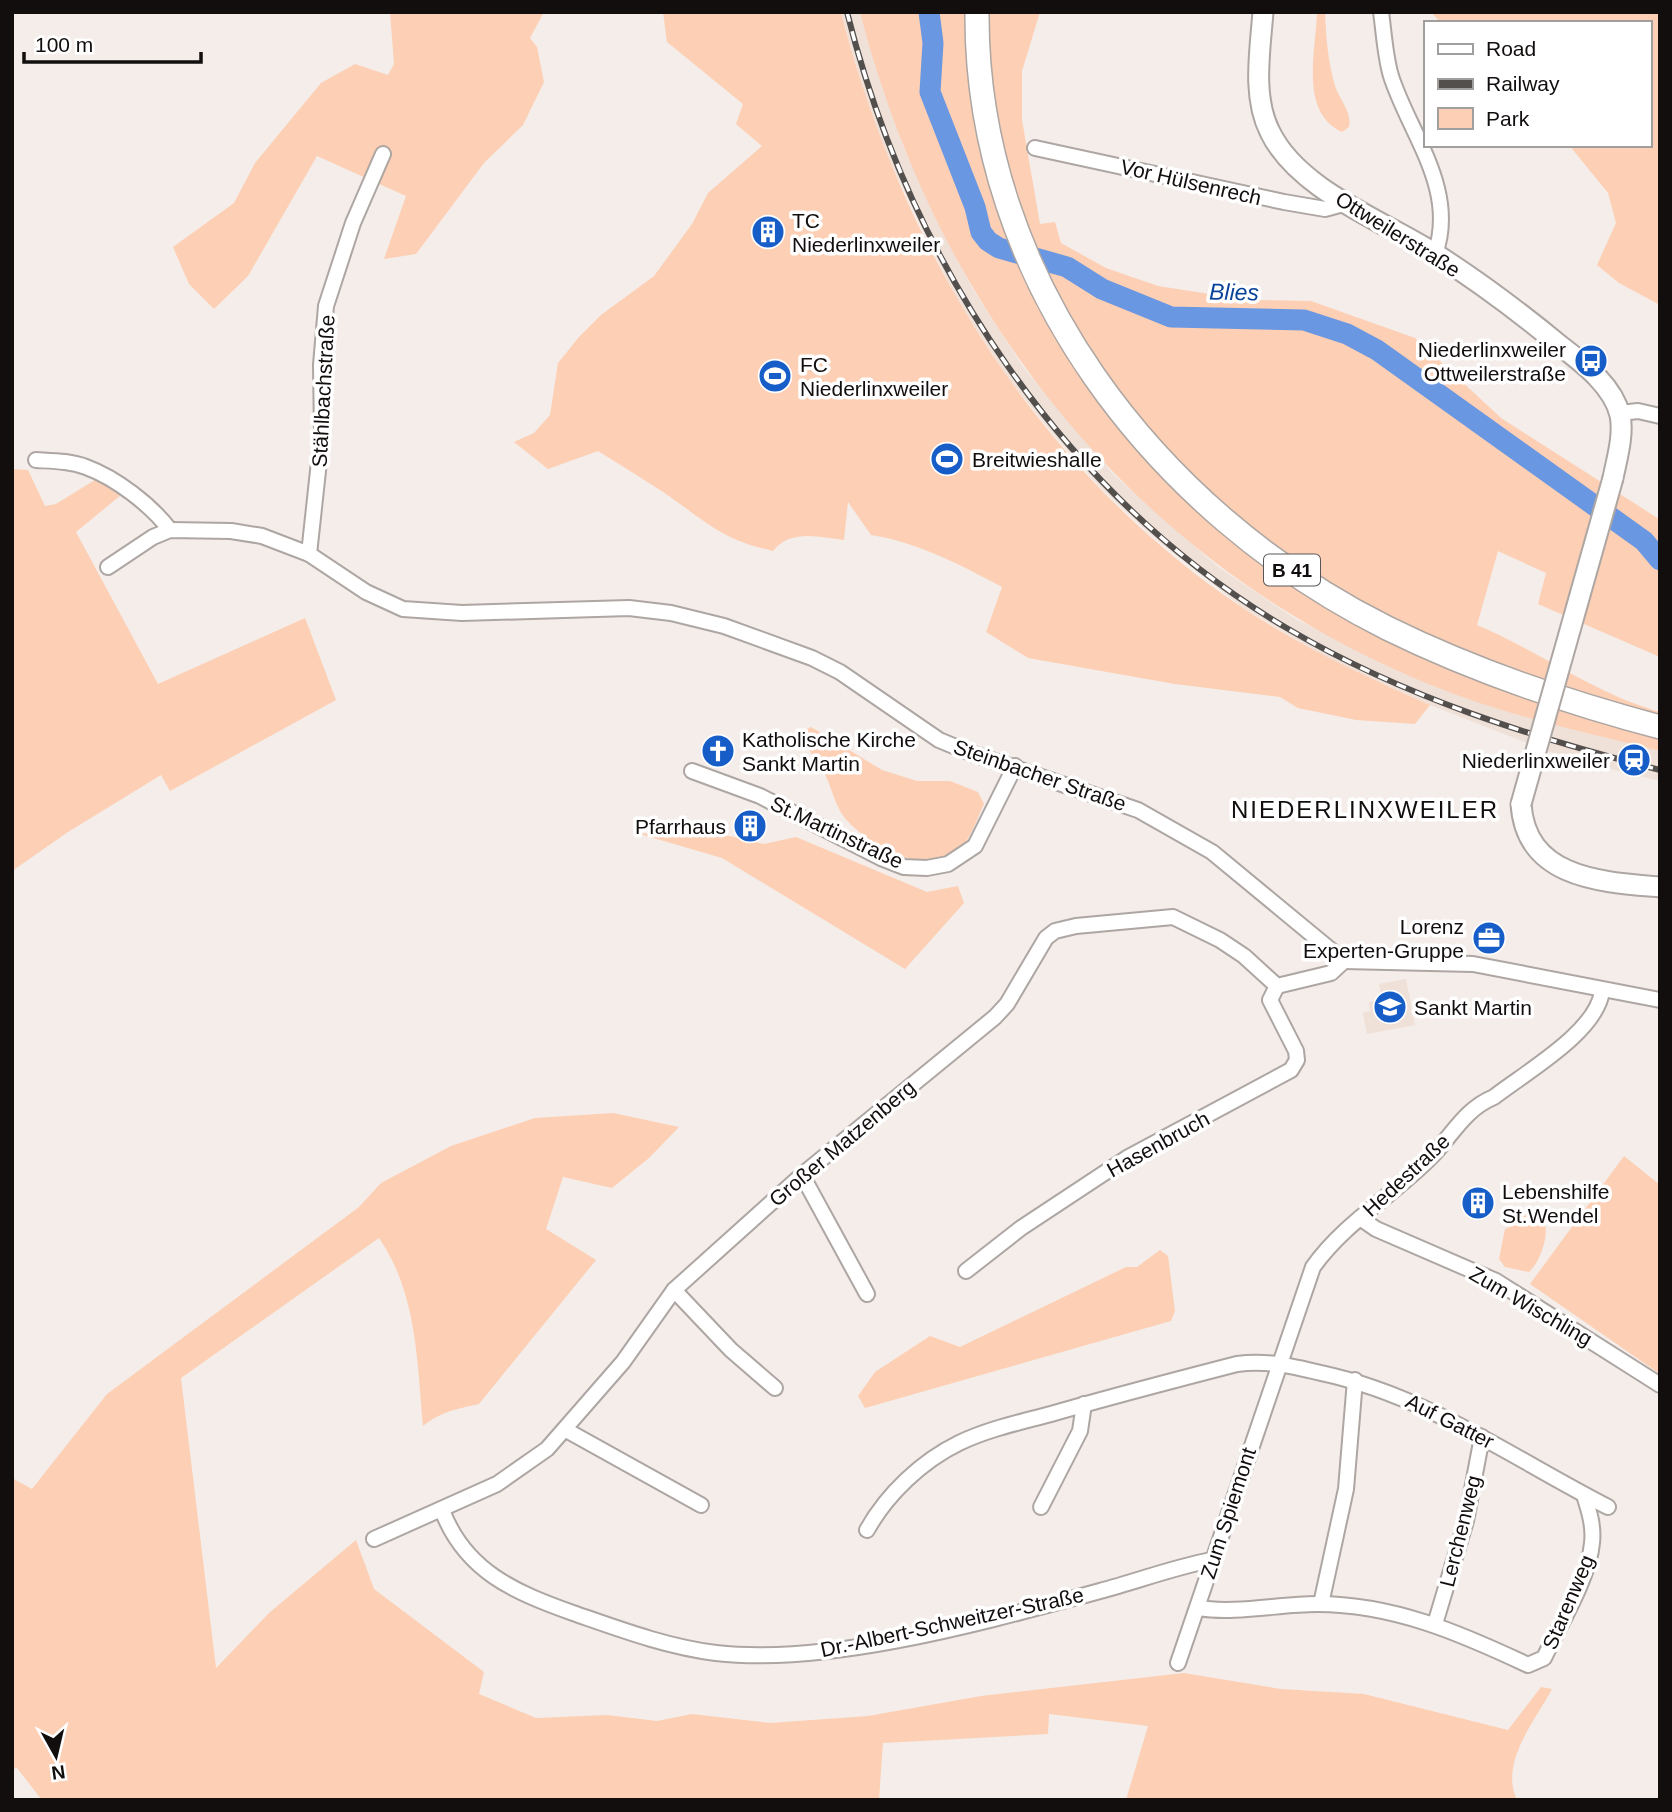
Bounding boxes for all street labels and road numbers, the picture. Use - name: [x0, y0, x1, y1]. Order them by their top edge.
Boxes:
- street label: Vor Hülsenrech: [1118, 155, 1264, 209]
- street label: Ottweilerstraße: [1332, 187, 1464, 281]
- street label: Stählbachstraße: [308, 314, 338, 468]
- road number: B 41: [1264, 554, 1320, 586]
- street label: Steinbacher Straße: [951, 735, 1129, 815]
- street label: St.Martinstraße: [767, 791, 907, 873]
- street label: Großer Matzenberg: [764, 1075, 920, 1211]
- street label: Hasenbruch: [1103, 1106, 1213, 1182]
- street label: Hedestraße: [1358, 1129, 1454, 1221]
- street label: Zum Wischling: [1466, 1262, 1596, 1350]
- street label: Auf Gatter: [1402, 1389, 1498, 1453]
- street label: Zum Spiemont: [1196, 1444, 1260, 1581]
- street label: Lerchenweg: [1435, 1473, 1485, 1589]
- street label: Starenweg: [1538, 1551, 1598, 1653]
- street label: Dr.-Albert-Schweitzer-Straße: [818, 1583, 1086, 1661]

